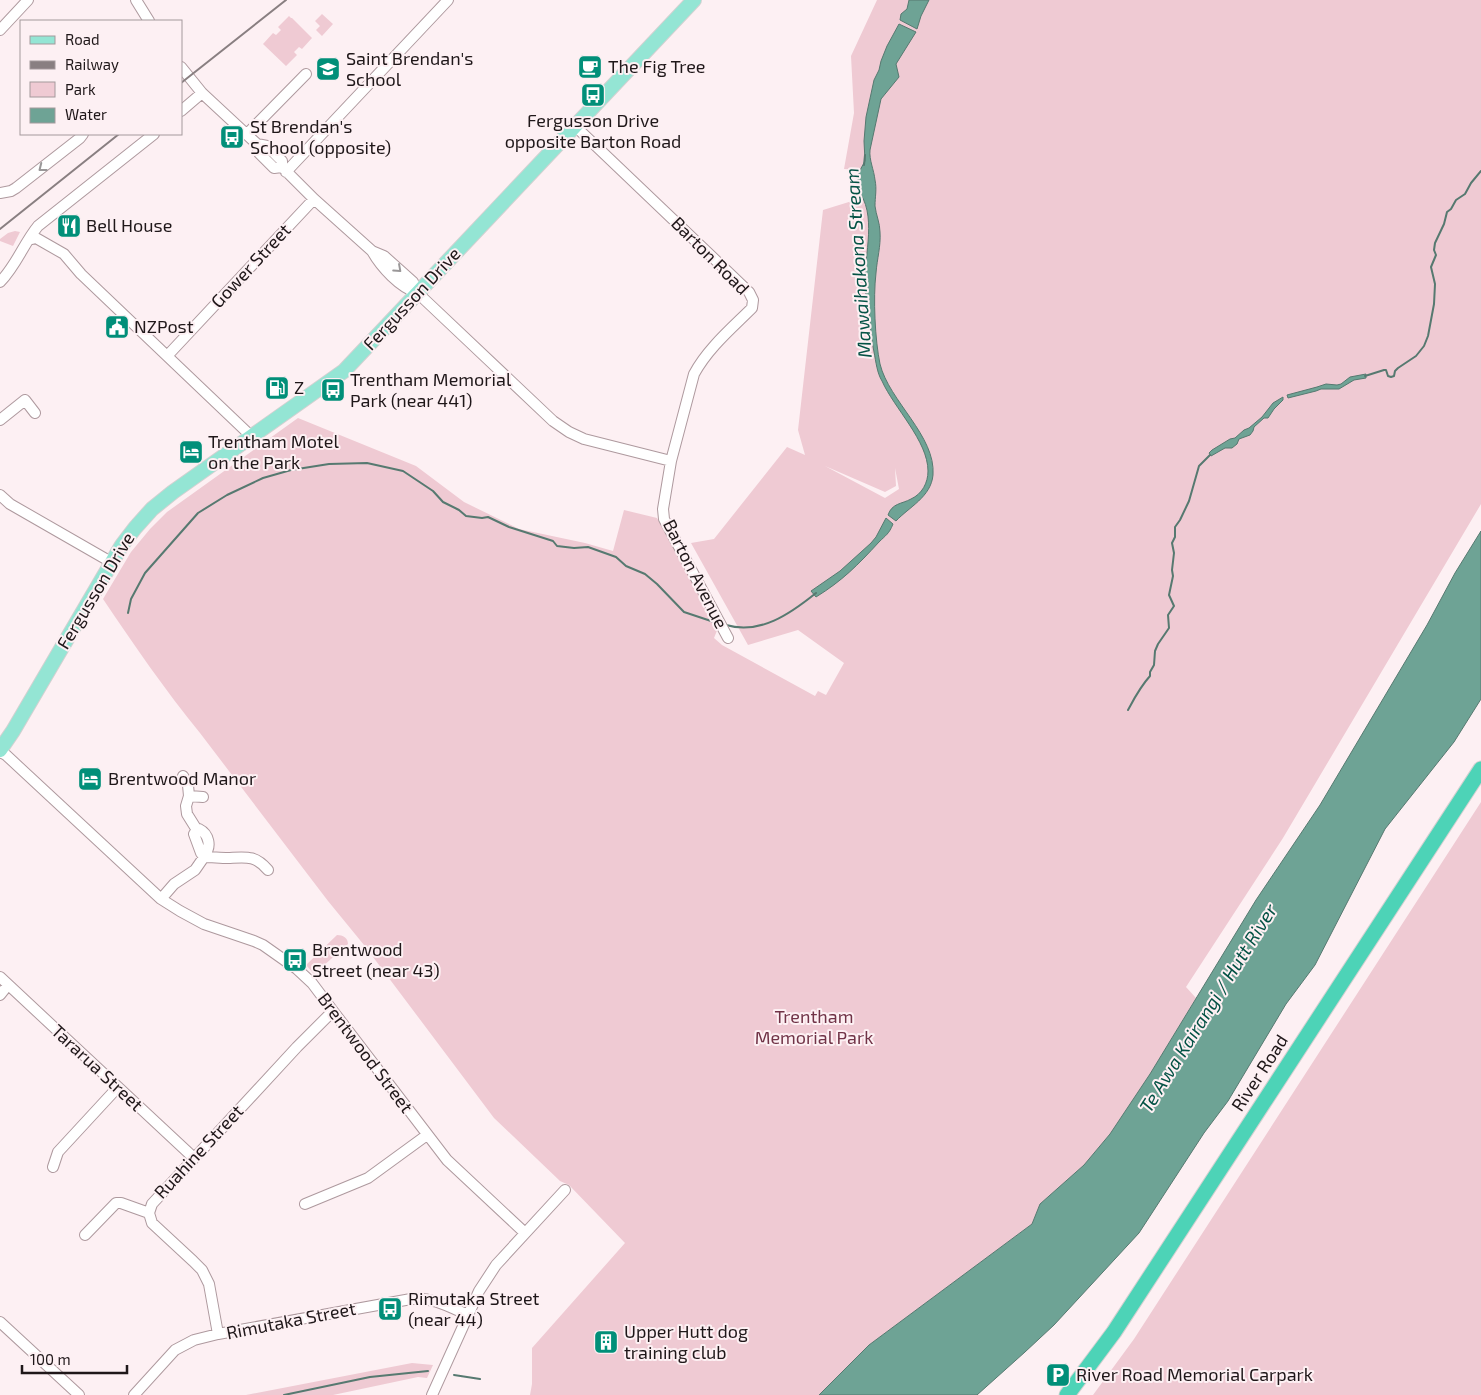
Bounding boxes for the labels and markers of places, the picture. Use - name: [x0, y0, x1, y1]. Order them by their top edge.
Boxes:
- place label: Saint Brendan's School: [346, 47, 473, 90]
- cafe icon: The Fig Tree: [577, 54, 603, 80]
- place label: The Fig Tree: [608, 55, 706, 77]
- school or university icon: Saint Brendan's School: [315, 56, 341, 82]
- bus stop icon: Fergusson Drive opposite Barton Road: [580, 82, 606, 108]
- place label: Fergusson Drive opposite Barton Road: [505, 109, 681, 152]
- place label: St Brendan's School (opposite): [250, 115, 391, 158]
- bus stop icon: St Brendan's School (opposite): [219, 124, 245, 150]
- restaurant icon: Bell House: [56, 213, 82, 239]
- place label: Bell House: [86, 214, 172, 236]
- public building icon: NZPost: [104, 314, 130, 340]
- place label: NZPost: [134, 315, 194, 337]
- place label: Trentham Memorial Park (near 441): [350, 368, 512, 411]
- fuel station icon: Z: [264, 375, 290, 401]
- place label: Z: [294, 376, 304, 398]
- bus stop icon: Trentham Memorial Park (near 441): [320, 377, 346, 403]
- place label: Trentham Motel on the Park: [208, 430, 339, 473]
- hotel icon: Trentham Motel on the Park: [178, 439, 204, 465]
- hotel icon: Brentwood Manor: [77, 766, 103, 792]
- place label: Brentwood Manor: [108, 767, 256, 789]
- place label: Brentwood Street (near 43): [312, 938, 440, 981]
- bus stop icon: Brentwood Street (near 43): [282, 947, 308, 973]
- place label: Rimutaka Street (near 44): [408, 1287, 540, 1330]
- bus stop icon: Rimutaka Street (near 44): [377, 1296, 403, 1322]
- place label: Upper Hutt dog training club: [624, 1320, 748, 1363]
- building icon: Upper Hutt dog training club: [593, 1329, 619, 1355]
- parking icon: River Road Memorial Carpark: [1045, 1362, 1071, 1388]
- place label: River Road Memorial Carpark: [1076, 1363, 1313, 1385]

